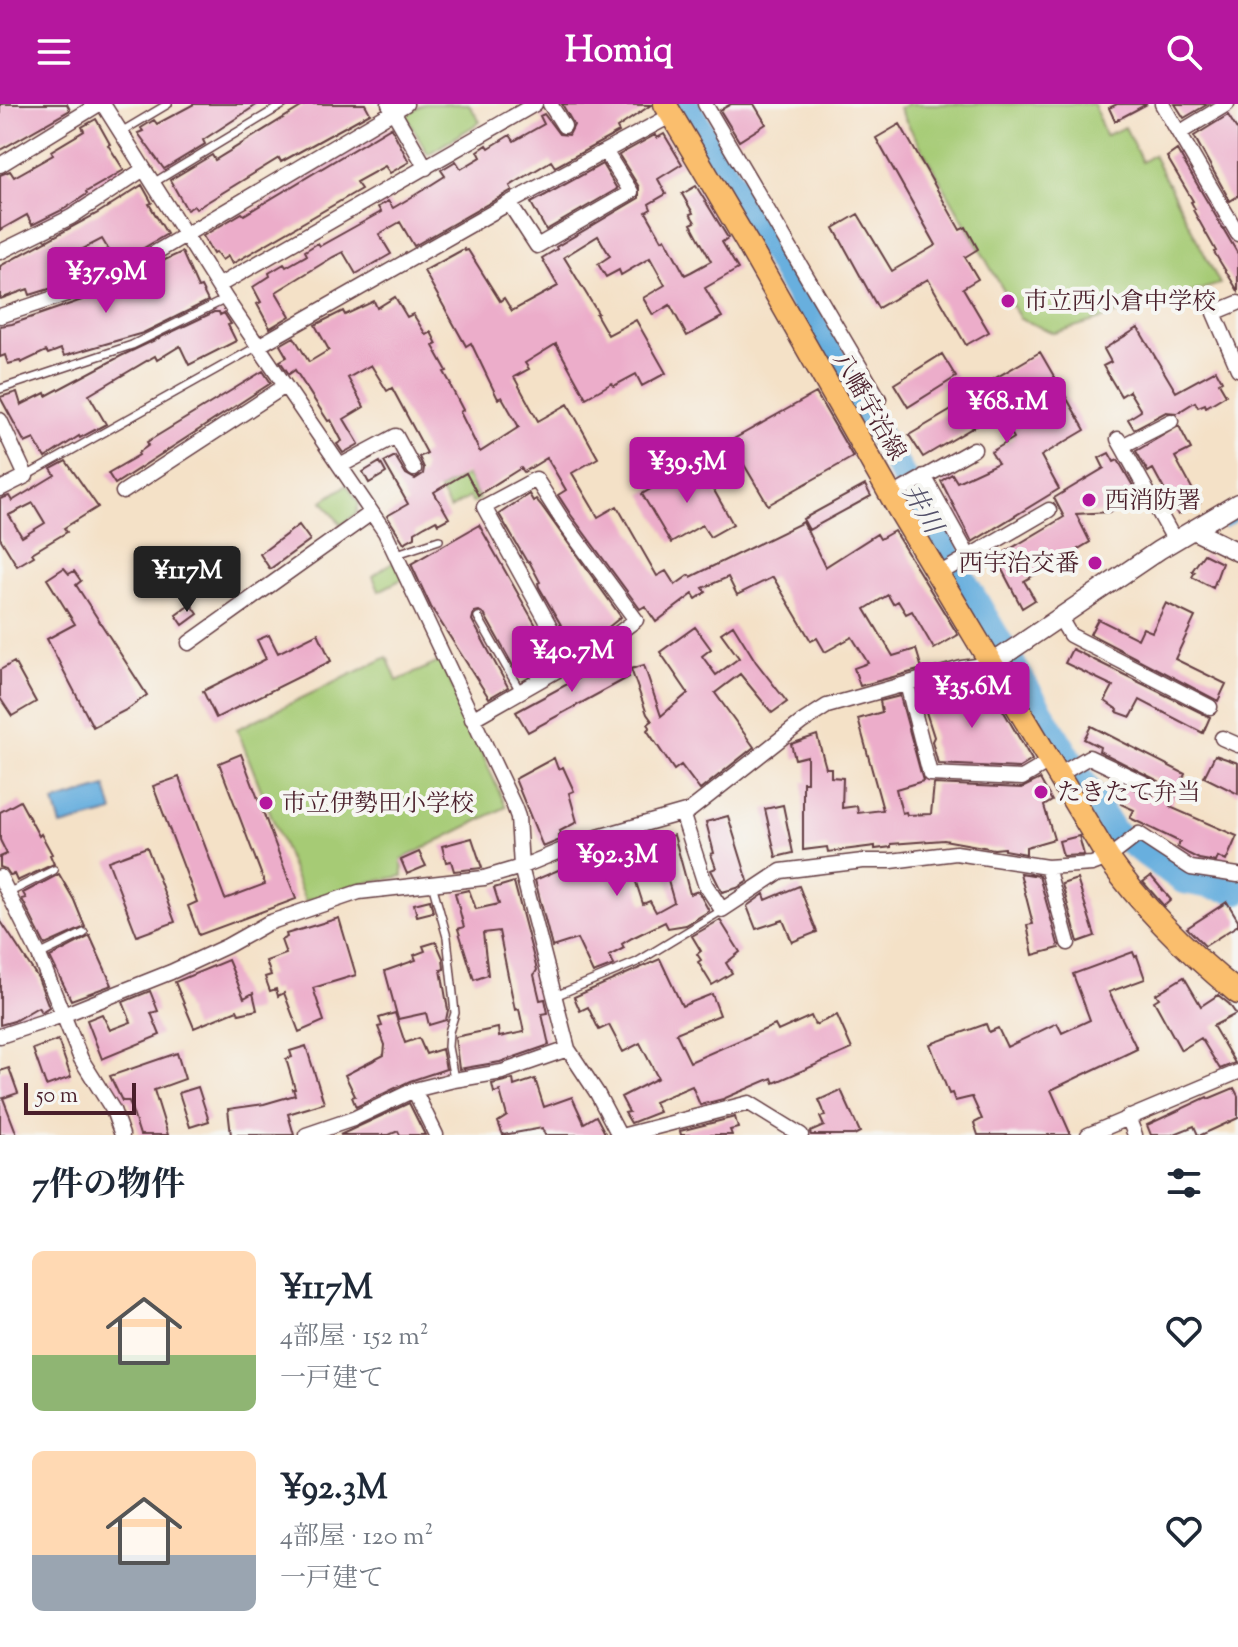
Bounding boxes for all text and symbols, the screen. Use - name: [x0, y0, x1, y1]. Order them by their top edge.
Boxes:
- text: Homiq: [565, 26, 673, 78]
- icon: menu: [32, 30, 76, 74]
- icon: search: [1162, 30, 1206, 74]
- pin: ¥37.9M: [41, 247, 171, 315]
- text: ¥37.9M: [65, 254, 147, 291]
- place label: 市立西小倉中学校: [1024, 286, 1216, 320]
- marker: 市立西小倉中学校: [999, 292, 1017, 310]
- street label: 八幡宇治線: [824, 347, 913, 467]
- pin: ¥68.1M: [942, 377, 1072, 445]
- text: ¥68.1M: [966, 384, 1048, 421]
- pin: ¥39.5M: [622, 437, 752, 505]
- text: ¥39.5M: [648, 444, 727, 481]
- water label: 井川: [892, 477, 951, 544]
- place label: 西消防署: [1105, 485, 1201, 519]
- marker: 西消防署: [1080, 491, 1098, 509]
- pin: ¥117M: [131, 546, 243, 614]
- place label: 西宇治交番: [959, 548, 1079, 582]
- text: ¥117M: [152, 553, 222, 590]
- marker: 西宇治交番: [1086, 554, 1104, 572]
- pin: ¥40.7M: [507, 626, 637, 694]
- text: ¥40.7M: [530, 633, 614, 670]
- pin: ¥35.6M: [907, 662, 1037, 730]
- text: ¥35.6M: [933, 669, 1012, 706]
- place label: たきたて弁当: [1057, 777, 1201, 811]
- marker: たきたて弁当: [1032, 783, 1050, 801]
- place label: 市立伊勢田小学校: [282, 788, 474, 822]
- marker: 市立伊勢田小学校: [257, 794, 275, 812]
- pin: ¥92.3M: [552, 830, 682, 898]
- text: ¥92.3M: [576, 837, 658, 874]
- scale bar: [24, 1079, 136, 1115]
- text: 50 m: [36, 1081, 78, 1113]
- icon: filters: [1162, 1161, 1206, 1205]
- text: 7件の物件: [32, 1162, 185, 1211]
- text: ¥117M: [280, 1265, 373, 1314]
- icon: home: [96, 1283, 192, 1379]
- icon: heart: [1162, 1309, 1206, 1353]
- text: 4部屋 · 152 m²: [280, 1319, 428, 1356]
- text: 一戸建て: [280, 1361, 384, 1398]
- text: ¥92.3M: [280, 1465, 388, 1514]
- icon: home: [96, 1483, 192, 1579]
- icon: heart: [1162, 1509, 1206, 1553]
- text: 4部屋 · 120 m²: [280, 1519, 433, 1556]
- text: 一戸建て: [280, 1561, 384, 1598]

